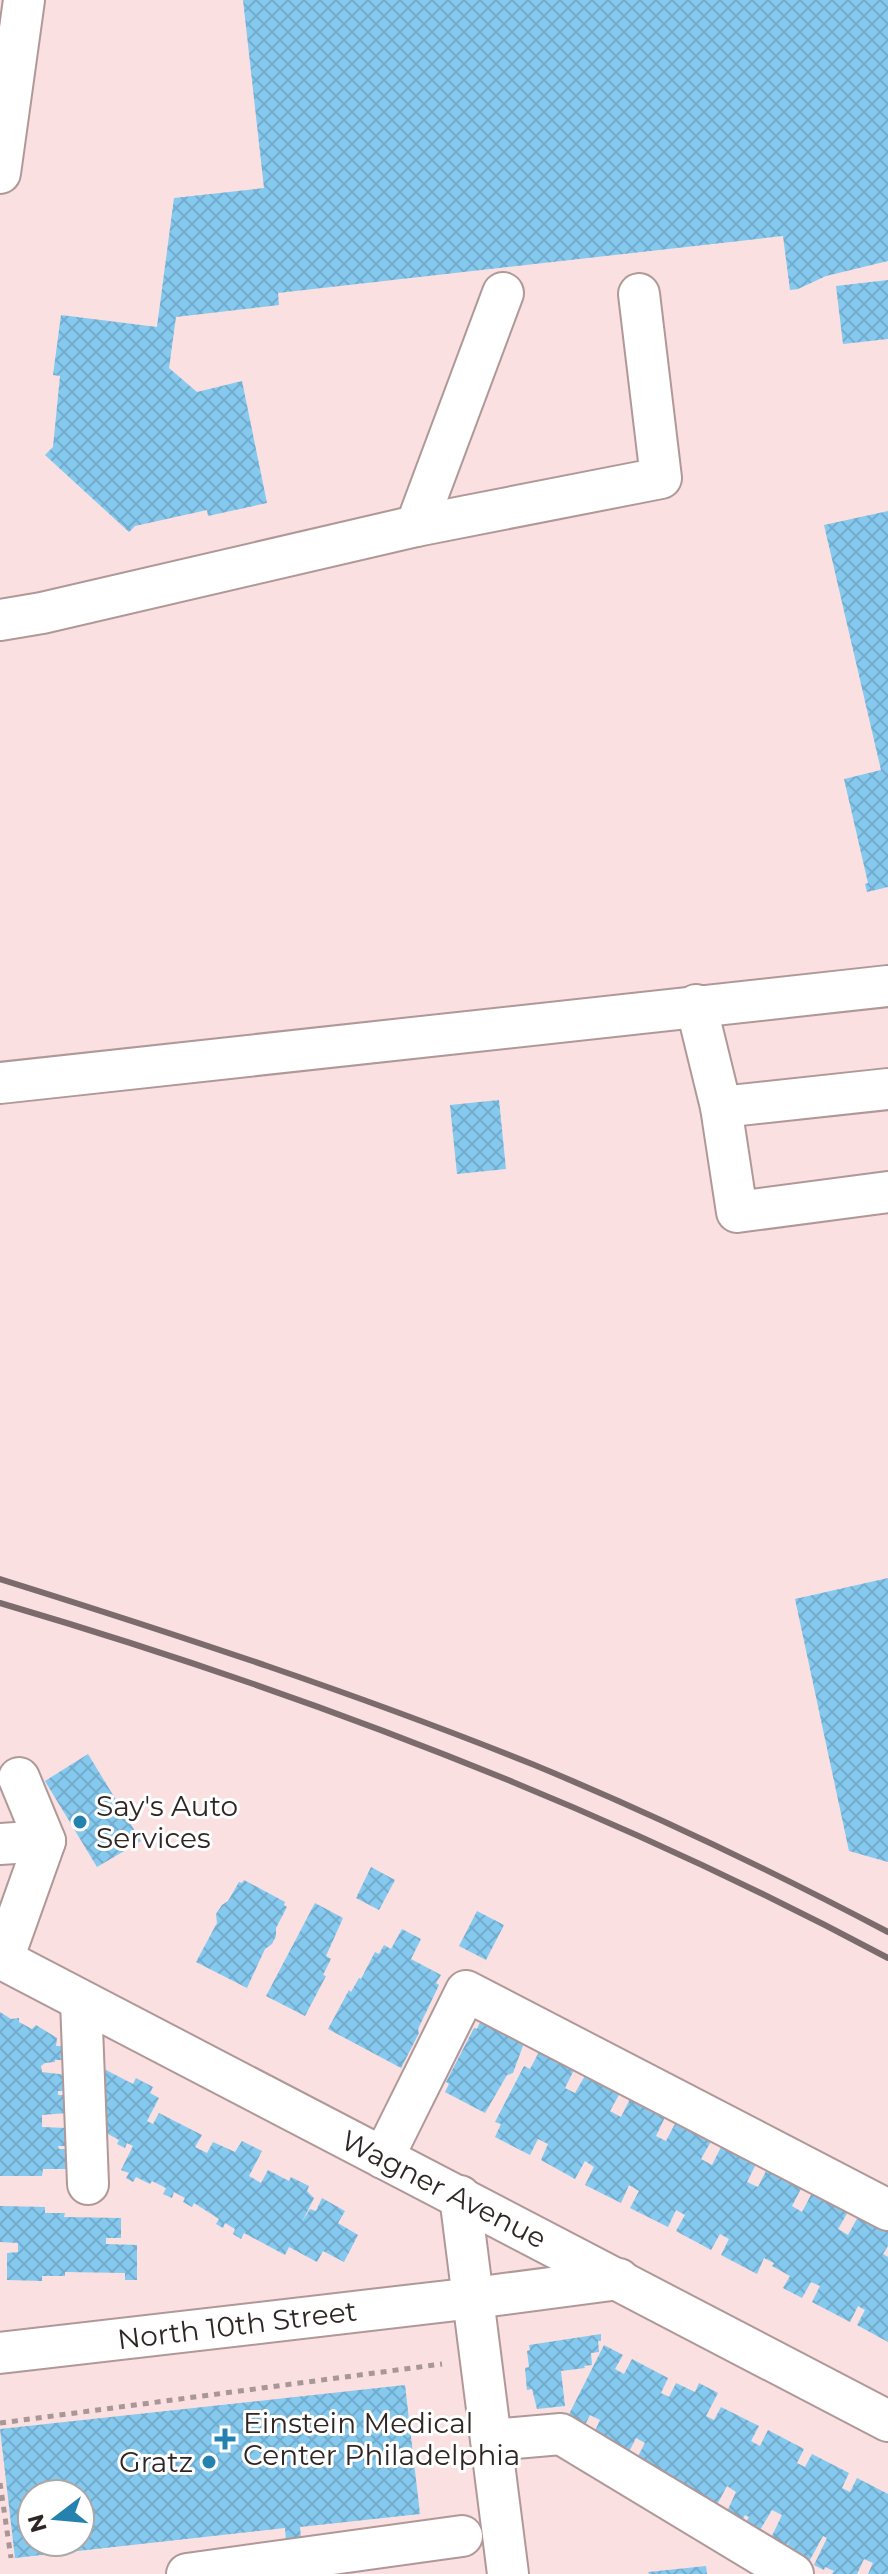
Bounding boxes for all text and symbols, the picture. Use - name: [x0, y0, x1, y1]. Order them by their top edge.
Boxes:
- place label: Say's Auto Services: [96, 1789, 238, 1855]
- marker: Say's Auto Services: [71, 1813, 89, 1831]
- street label: Wagner Avenue: [336, 2123, 552, 2255]
- street label: North 10th Street: [115, 2293, 359, 2357]
- place label: Einstein Medical Center Philadelphia: [243, 2406, 520, 2472]
- marker: Einstein Medical Center Philadelphia: [214, 2428, 236, 2450]
- place label: Gratz: [119, 2445, 193, 2479]
- marker: Gratz: [200, 2453, 218, 2471]
- north arrow: [16, 2478, 96, 2558]
- text: N: [22, 2511, 53, 2536]

